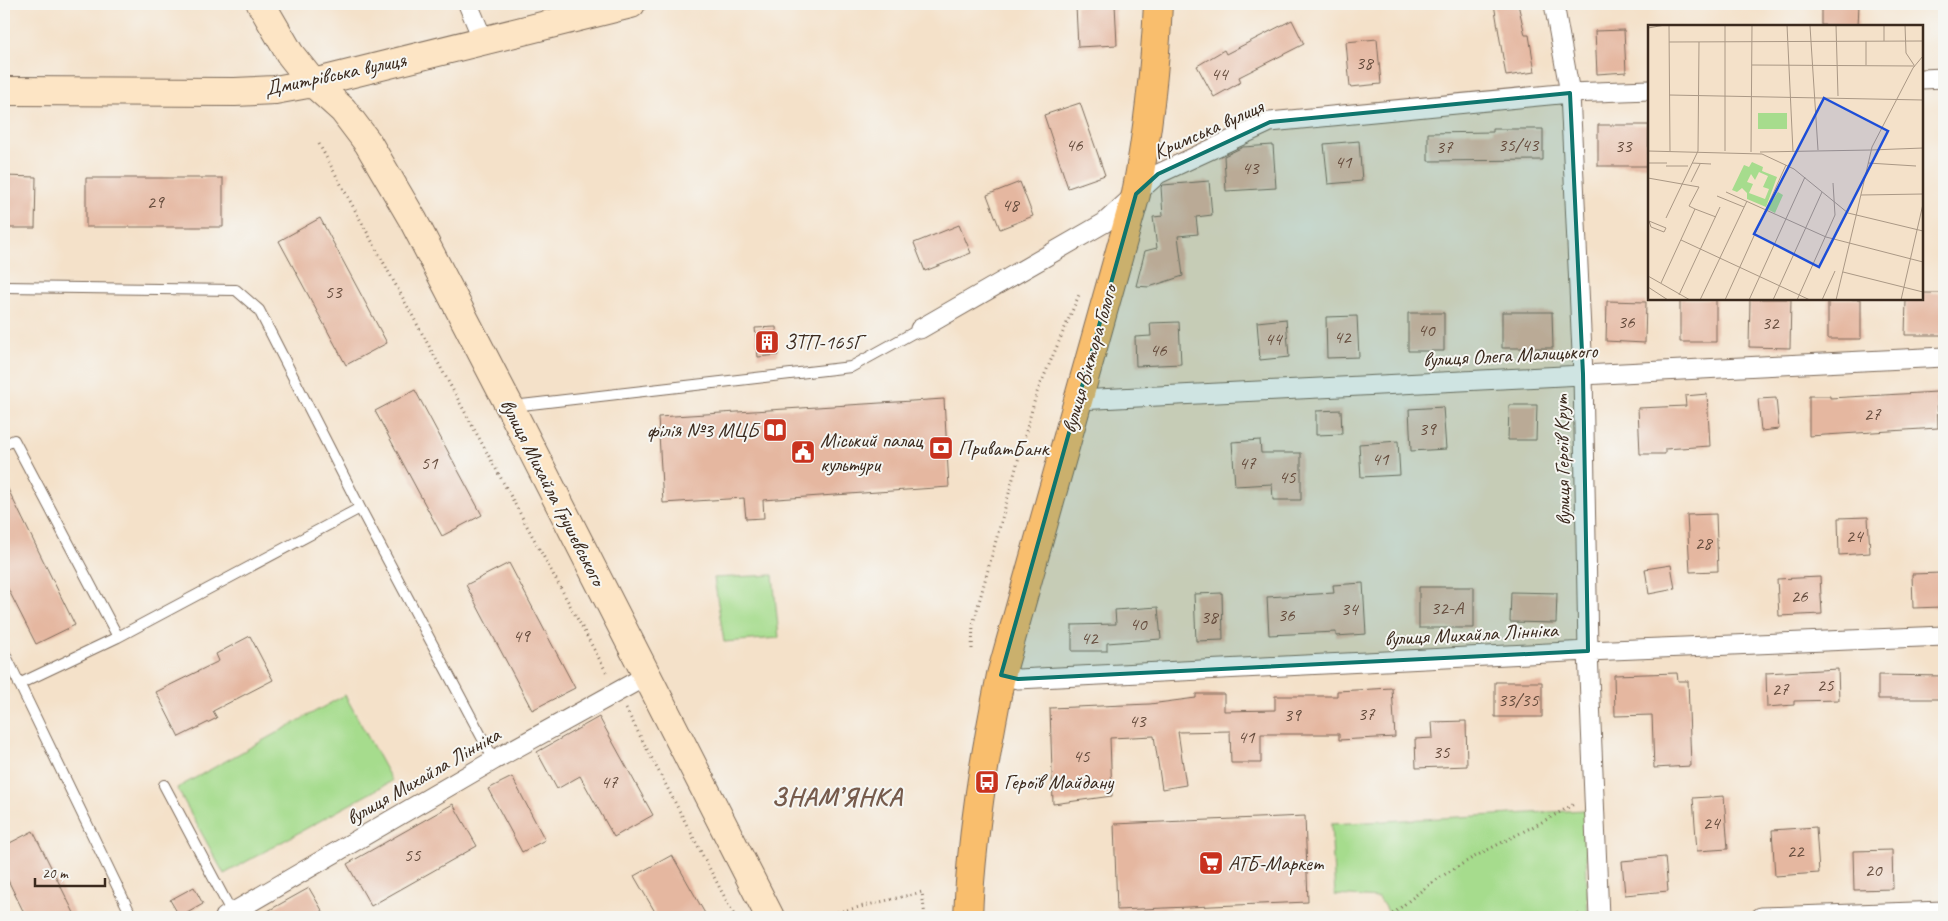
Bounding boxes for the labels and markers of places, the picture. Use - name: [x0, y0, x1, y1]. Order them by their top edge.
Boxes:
- building icon: ЗТП-165Г: [754, 329, 780, 355]
- place label: ЗТП-165Г: [784, 329, 867, 355]
- place label: філія №3 МЦБ: [647, 417, 761, 443]
- library icon: філія №3 МЦБ: [762, 417, 788, 443]
- place label: Міський палац культури: [820, 427, 924, 477]
- bank icon: ПриватБанк: [928, 435, 954, 461]
- place label: ПриватБанк: [958, 435, 1051, 461]
- public building icon: Міський палац культури: [790, 439, 816, 465]
- bus stop icon: Героїв Майдану: [974, 769, 1000, 795]
- place label: Героїв Майдану: [1004, 769, 1115, 795]
- supermarket icon: АТБ-Маркет: [1198, 850, 1224, 876]
- place label: АТБ-Маркет: [1228, 850, 1325, 876]

